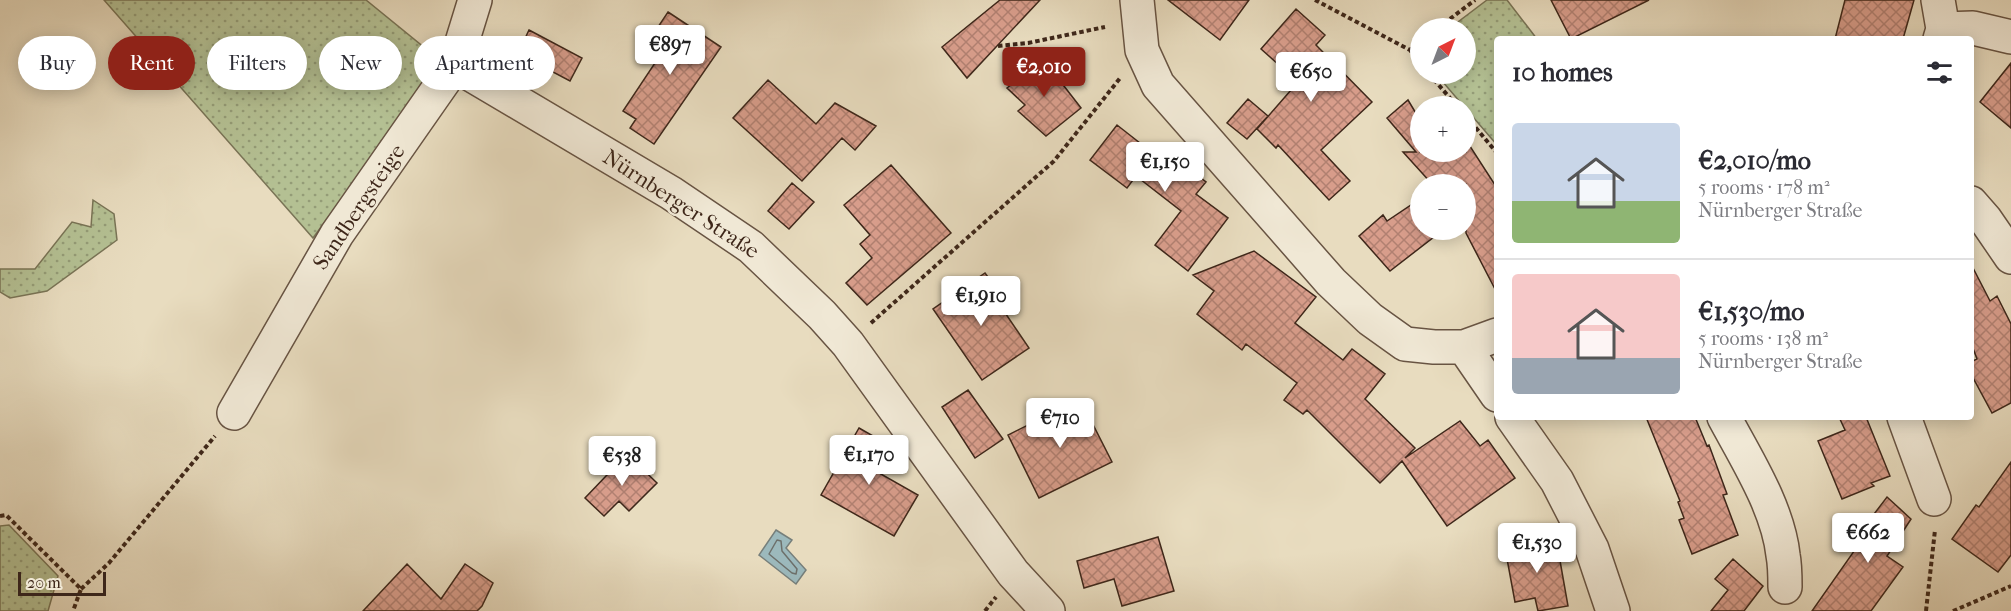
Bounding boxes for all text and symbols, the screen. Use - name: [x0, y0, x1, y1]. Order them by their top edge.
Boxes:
- north arrow: [1410, 18, 1476, 84]
- map controls: [1410, 18, 1476, 240]
- pin: €897: [634, 25, 706, 76]
- text: €897: [649, 33, 691, 56]
- chip: Buy: [18, 36, 96, 90]
- chip: Rent: [108, 36, 195, 90]
- chip: Filters: [207, 36, 307, 90]
- chip: New: [319, 36, 402, 90]
- chip: Apartment: [414, 36, 555, 90]
- pin: €2,010: [995, 47, 1093, 98]
- pin: €650: [1275, 52, 1347, 103]
- text: €2,010: [1016, 55, 1072, 78]
- icon: filters: [1923, 56, 1956, 89]
- text: 10 homes: [1512, 57, 1613, 88]
- text: €650: [1290, 60, 1332, 83]
- button: +: [1410, 96, 1476, 162]
- street label: Sandbergsteige: [308, 139, 411, 275]
- pin: €1,150: [1116, 142, 1214, 193]
- street label: Nürnberger Straße: [598, 144, 764, 264]
- text: €2,010/mo: [1698, 145, 1811, 176]
- icon: home: [1560, 147, 1632, 219]
- text: €1,150: [1140, 150, 1190, 173]
- button: −: [1410, 174, 1476, 240]
- text: 5 rooms · 178 m²: [1698, 176, 1830, 199]
- text: Nürnberger Straße: [1698, 199, 1862, 222]
- pin: €1,910: [932, 276, 1030, 327]
- text: €1,910: [955, 284, 1007, 307]
- text: €1,530/mo: [1698, 296, 1804, 327]
- icon: home: [1560, 298, 1632, 370]
- text: 5 rooms · 138 m²: [1698, 327, 1828, 350]
- text: Nürnberger Straße: [1698, 350, 1862, 373]
- pin: €710: [1024, 398, 1096, 449]
- text: €710: [1040, 406, 1080, 429]
- pin: €1,170: [820, 435, 918, 486]
- pin: €538: [586, 436, 658, 487]
- text: €1,170: [844, 443, 894, 466]
- text: €538: [603, 444, 641, 467]
- pin: €662: [1832, 513, 1904, 564]
- text: €662: [1846, 521, 1890, 544]
- pin: €1,530: [1488, 523, 1586, 574]
- text: €1,530: [1512, 531, 1562, 554]
- scale bar: [18, 569, 106, 596]
- text: 20 m: [27, 573, 61, 592]

